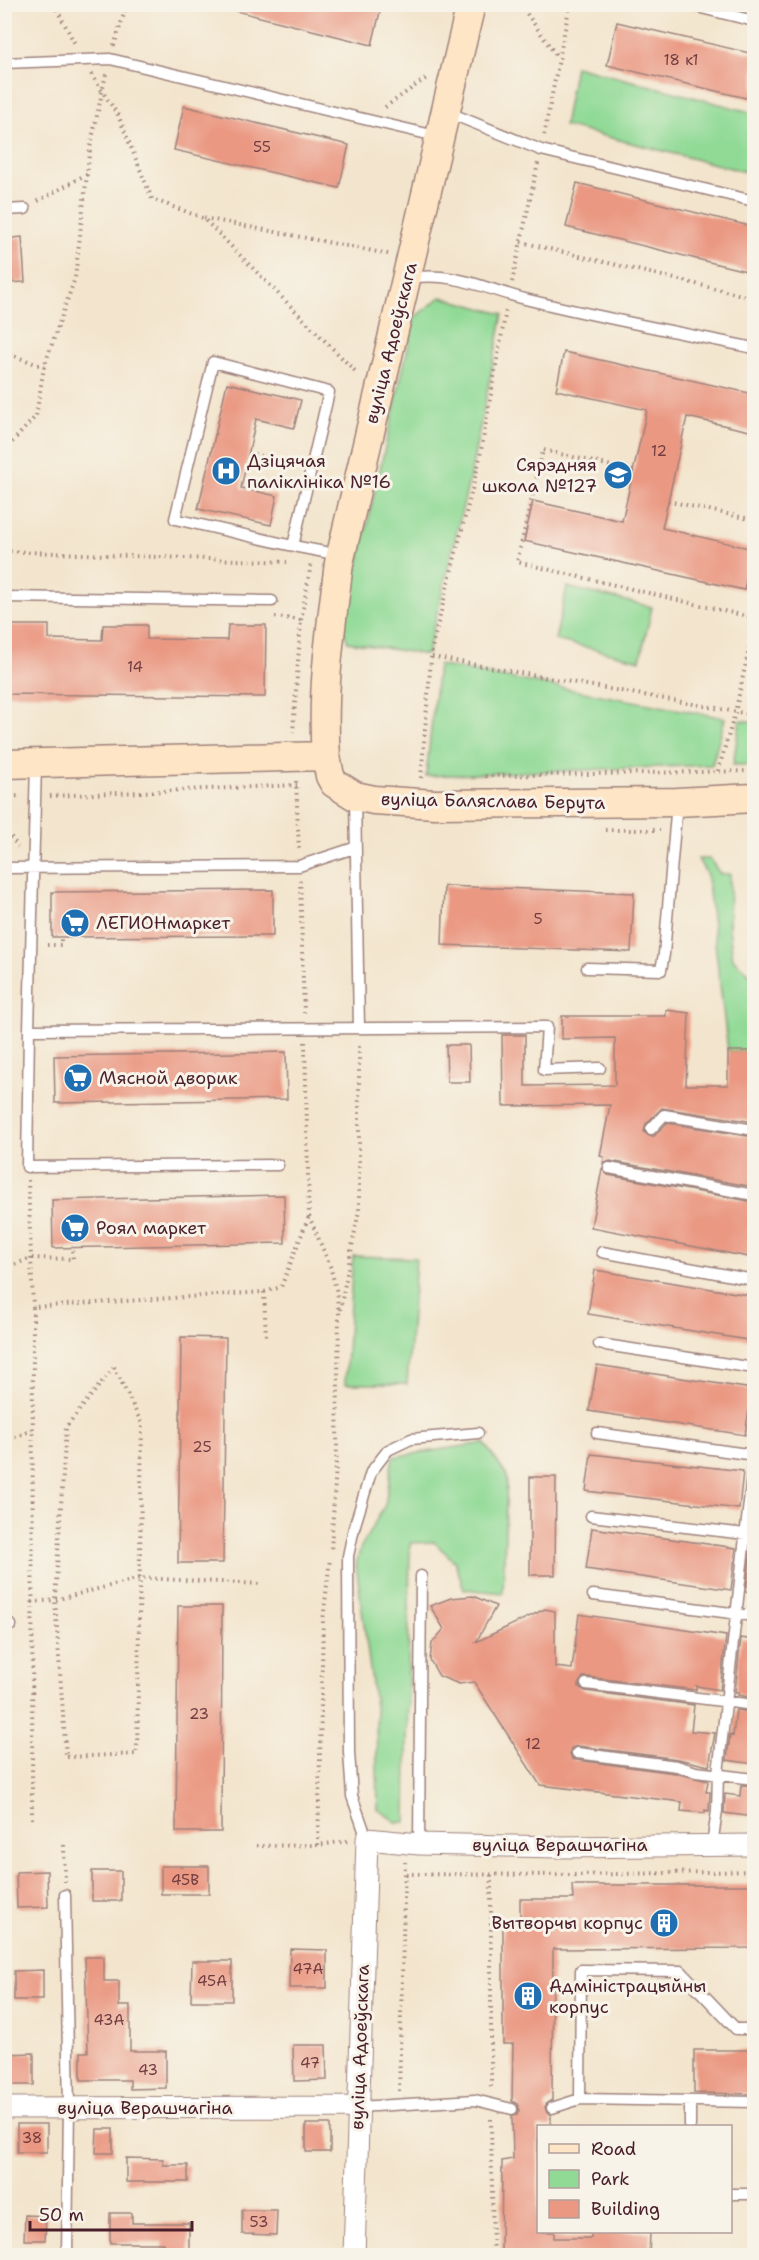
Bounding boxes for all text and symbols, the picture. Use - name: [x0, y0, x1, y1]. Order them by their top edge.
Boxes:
- house number: 18 к1: [663, 50, 699, 70]
- house number: 55: [253, 137, 271, 157]
- street label: вуліца Адоеўскага: [359, 260, 423, 426]
- house number: 12: [651, 441, 667, 461]
- place label: Дзіцячая паліклініка №16: [247, 449, 391, 494]
- place label: Сярэдняя школа №127: [482, 453, 597, 498]
- hospital icon: Дзіцячая паліклініка №16: [210, 455, 242, 487]
- school or university icon: Сярэдняя школа №127: [602, 459, 634, 491]
- house number: 14: [127, 657, 143, 677]
- street label: вуліца Баляслава Берута: [381, 787, 605, 815]
- supermarket icon: ЛЕГИОНмаркет: [59, 907, 91, 939]
- house number: 5: [533, 909, 543, 929]
- place label: ЛЕГИОНмаркет: [96, 911, 231, 935]
- supermarket icon: Мясной дворик: [62, 1062, 94, 1094]
- place label: Мясной дворик: [99, 1066, 238, 1090]
- supermarket icon: Роял маркет: [59, 1212, 91, 1244]
- place label: Роял маркет: [96, 1216, 207, 1240]
- house number: 25: [192, 1437, 212, 1457]
- house number: 23: [189, 1704, 209, 1724]
- house number: 12: [525, 1734, 541, 1754]
- street label: вуліца Верашчагіна: [472, 1833, 648, 1857]
- house number: 45В: [171, 1870, 199, 1890]
- building icon: Вытворчы корпус: [648, 1907, 680, 1939]
- place label: Вытворчы корпус: [491, 1911, 643, 1935]
- house number: 47А: [293, 1959, 324, 1979]
- street label: вуліца Адоеўскага: [345, 1964, 375, 2130]
- house number: 45А: [197, 1971, 227, 1991]
- place label: Адміністрацыйны корпус: [549, 1974, 706, 2019]
- building icon: Адміністрацыйны корпус: [512, 1980, 544, 2012]
- house number: 43А: [94, 2010, 125, 2030]
- house number: 47: [300, 2053, 320, 2073]
- house number: 43: [138, 2060, 158, 2080]
- street label: вуліца Верашчагіна: [57, 2096, 233, 2120]
- legend: [537, 2125, 732, 2233]
- house number: 38: [22, 2128, 42, 2148]
- text: Road: [591, 2137, 636, 2161]
- text: Park: [591, 2167, 630, 2191]
- scale bar: [30, 2194, 192, 2232]
- text: Building: [591, 2197, 660, 2221]
- text: 50 m: [39, 2203, 84, 2227]
- house number: 53: [250, 2212, 269, 2232]

